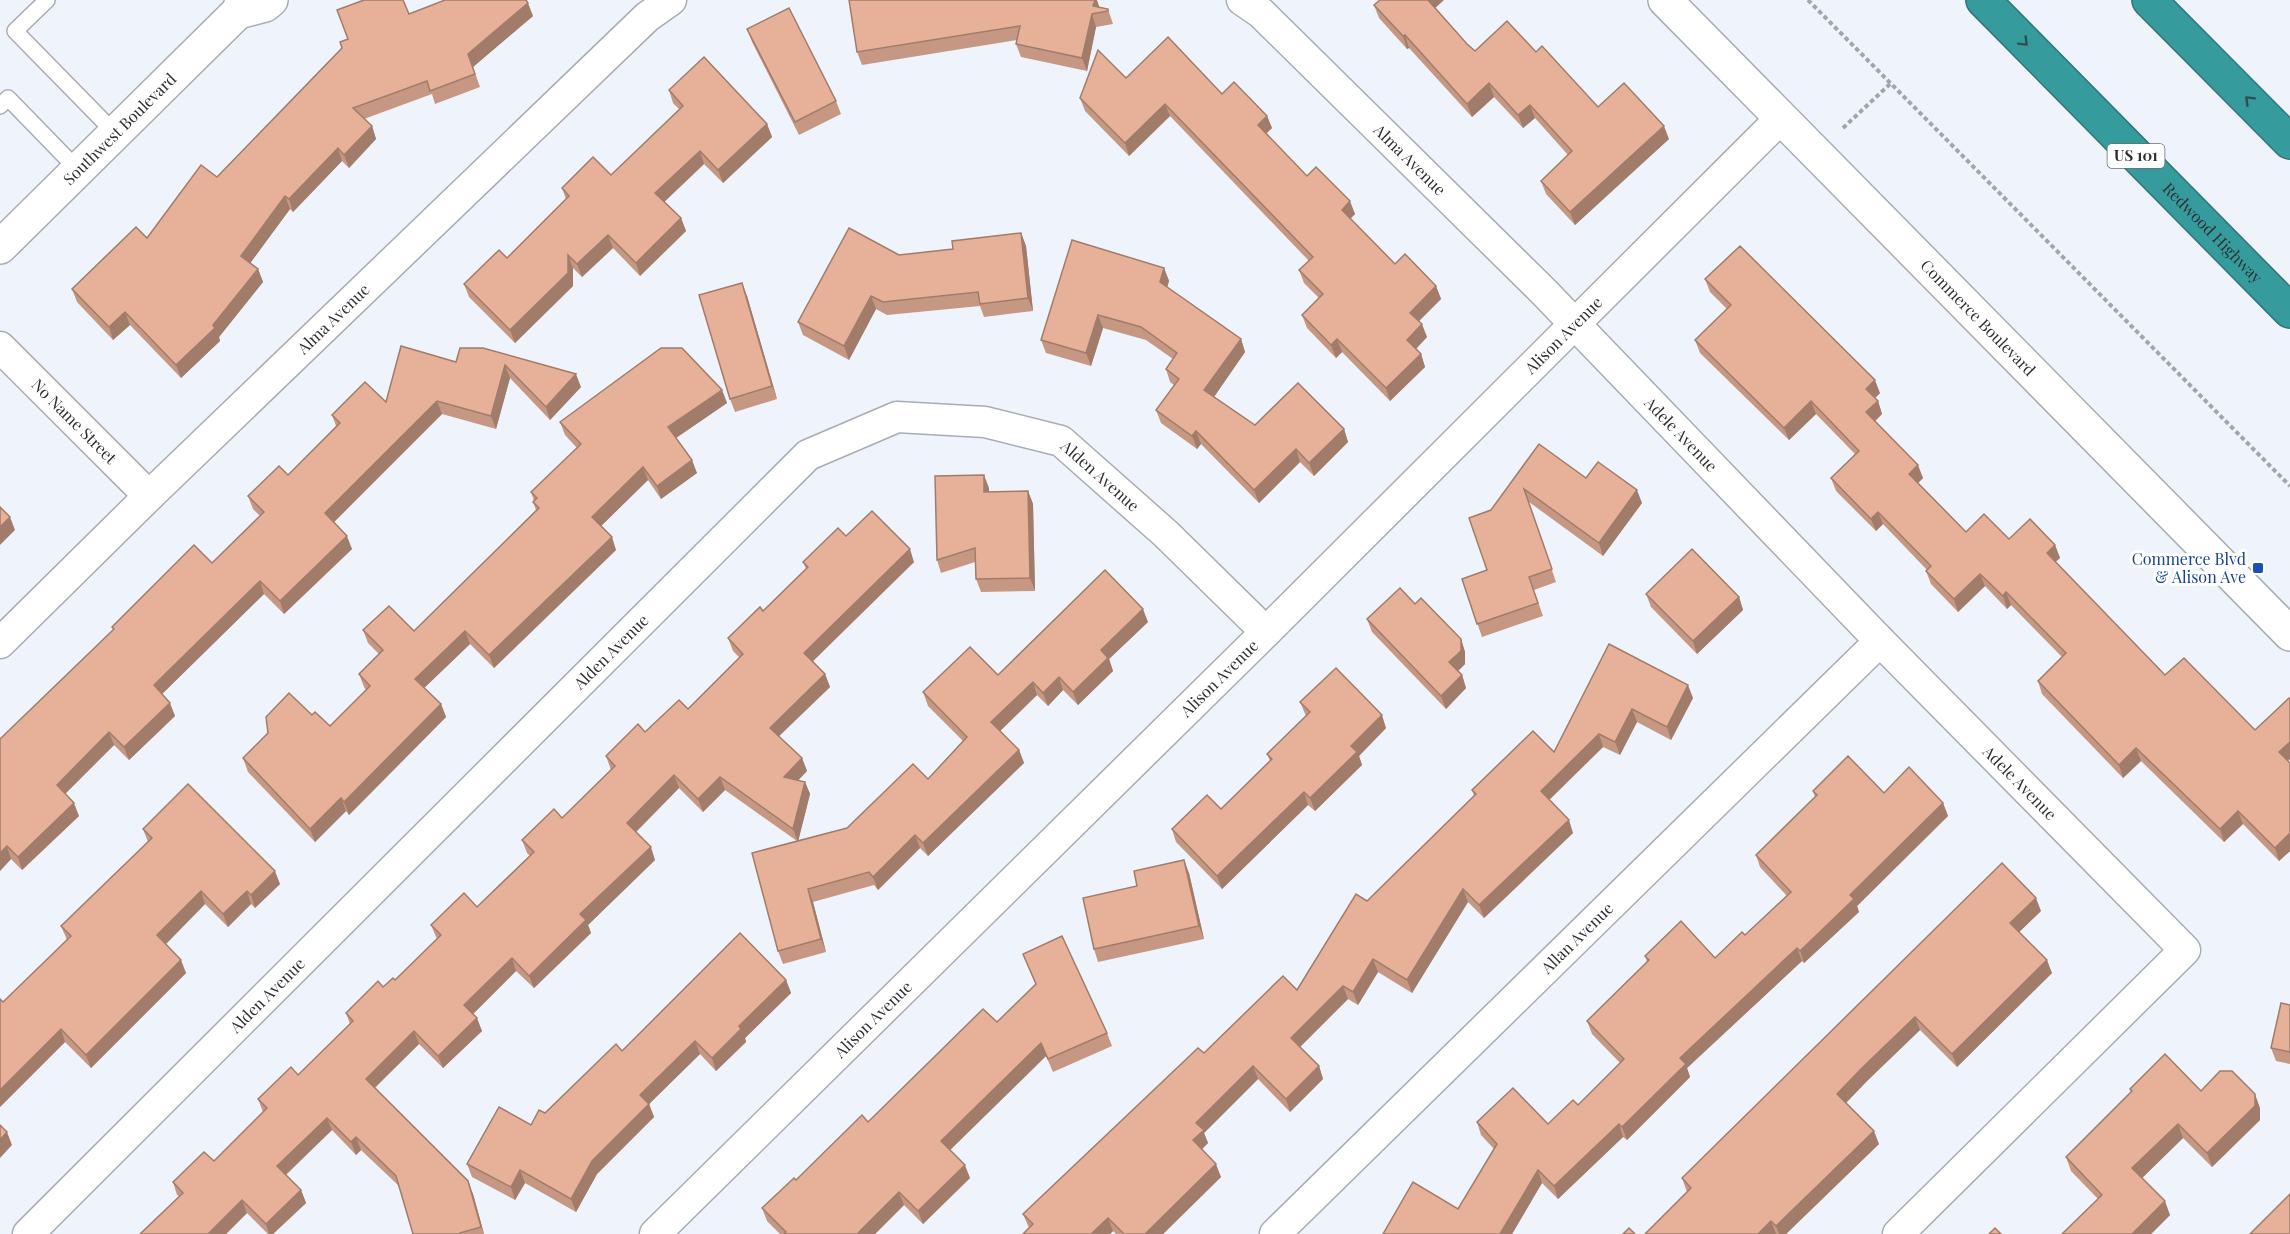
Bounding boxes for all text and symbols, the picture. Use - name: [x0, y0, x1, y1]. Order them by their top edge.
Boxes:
- one-way arrow: [2016, 34, 2027, 45]
- street label: Southwest Boulevard: [58, 68, 180, 189]
- one-way arrow: [2245, 97, 2256, 108]
- street label: Alma Avenue: [1369, 119, 1451, 199]
- road number: US 101: [2108, 144, 2164, 168]
- street label: Redwood Highway: [2159, 177, 2267, 287]
- street label: Commerce Boulevard: [1916, 255, 2040, 380]
- street label: Alma Avenue: [291, 279, 374, 359]
- street label: Alison Avenue: [1519, 292, 1606, 379]
- street label: No Name Street: [28, 374, 122, 468]
- street label: Adele Avenue: [1640, 391, 1722, 476]
- street label: Alden Avenue: [1056, 434, 1144, 516]
- place label: Commerce Blvd & Alison Ave: [2132, 548, 2246, 587]
- marker: Commerce Blvd & Alison Ave: [2251, 561, 2265, 575]
- street label: Alden Avenue: [568, 609, 653, 694]
- street label: Alison Avenue: [1175, 635, 1262, 721]
- street label: Adele Avenue: [1978, 740, 2062, 824]
- street label: Allan Avenue: [1535, 897, 1617, 978]
- street label: Alden Avenue: [224, 953, 309, 1037]
- street label: Alison Avenue: [829, 976, 916, 1063]

